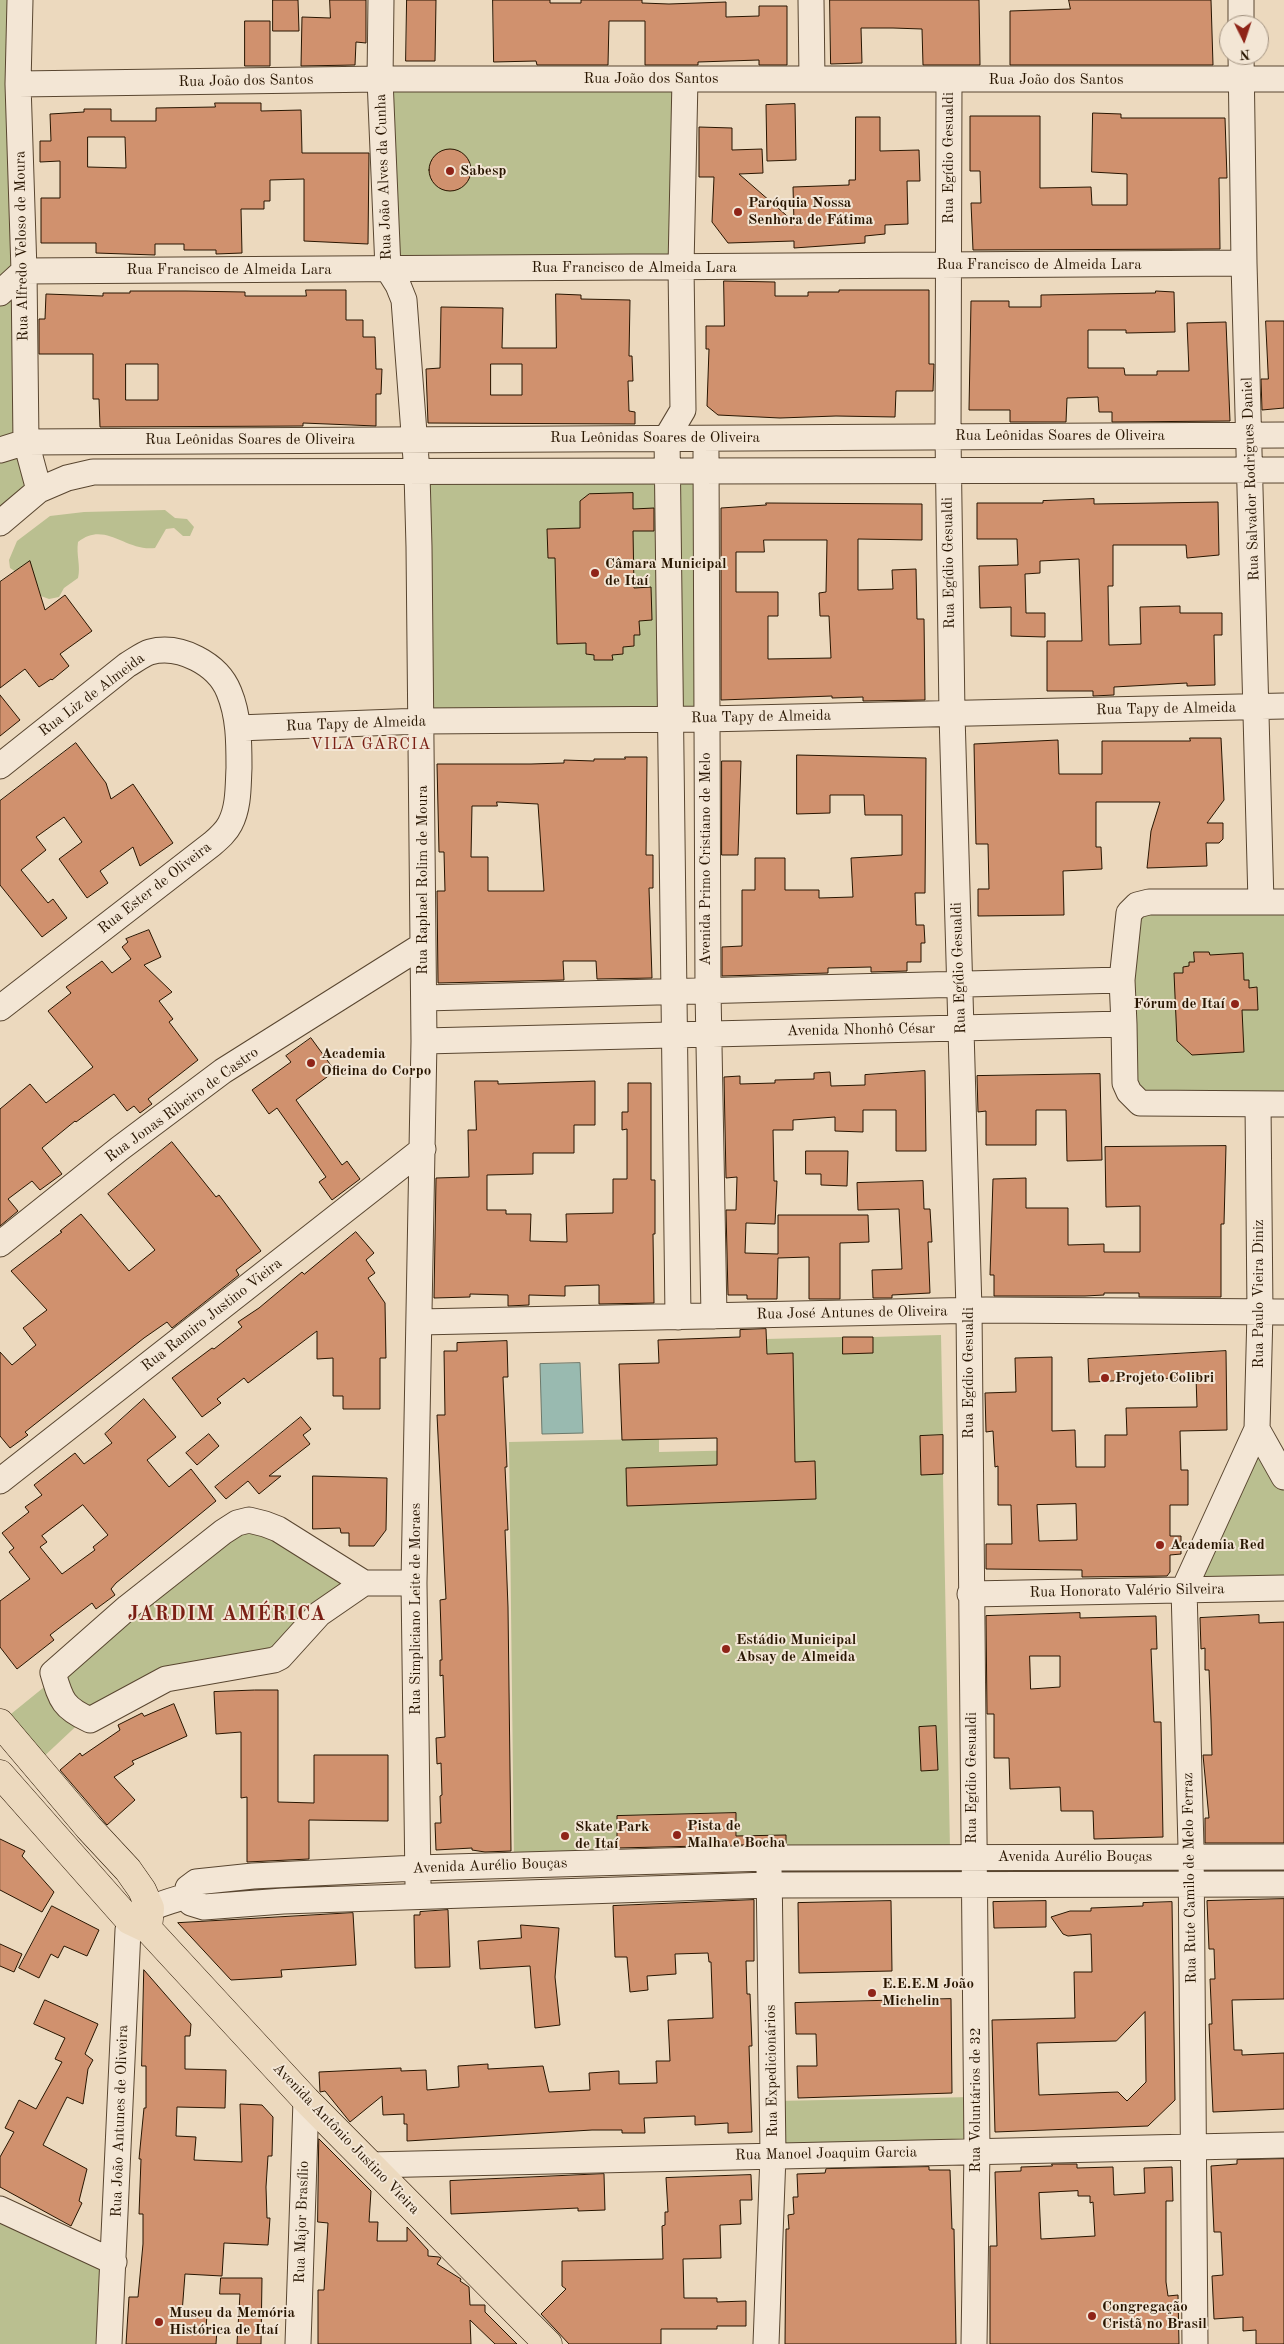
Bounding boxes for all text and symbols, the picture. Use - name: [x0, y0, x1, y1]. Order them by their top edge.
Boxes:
- north arrow: [1219, 15, 1269, 65]
- text: N: [1239, 47, 1251, 61]
- street label: Rua João dos Santos: [584, 70, 718, 88]
- street label: Rua João dos Santos: [178, 71, 314, 91]
- street label: Rua João dos Santos: [989, 71, 1123, 89]
- street label: Rua Egídio Gesualdi: [940, 92, 958, 224]
- street label: Rua João Alves da Cunha: [372, 94, 396, 260]
- street label: Rua Alfredo Veloso de Moura: [11, 151, 33, 341]
- place label: Sabesp: [460, 162, 507, 180]
- marker: Sabesp: [444, 165, 456, 177]
- place label: Paróquia Nossa Senhora de Fátima: [748, 194, 873, 229]
- marker: Paróquia Nossa Senhora de Fátima: [732, 206, 744, 218]
- street label: Rua Francisco de Almeida Lara: [936, 256, 1142, 274]
- street label: Rua Francisco de Almeida Lara: [531, 259, 737, 277]
- street label: Rua Francisco de Almeida Lara: [126, 261, 332, 279]
- street label: Rua Salvador Rodrigues Daniel: [1238, 377, 1264, 581]
- street label: Rua Leônidas Soares de Oliveira: [955, 427, 1165, 445]
- street label: Rua Leônidas Soares de Oliveira: [550, 429, 760, 447]
- street label: Rua Leônidas Soares de Oliveira: [145, 431, 355, 449]
- street label: Rua Egídio Gesualdi: [939, 497, 959, 629]
- place label: Câmara Municipal de Itaí: [605, 555, 727, 590]
- marker: Câmara Municipal de Itaí: [589, 567, 601, 579]
- street label: Rua Liz de Almeida: [36, 649, 148, 741]
- street label: Rua Tapy de Almeida: [1096, 699, 1236, 719]
- street label: Rua Tapy de Almeida: [691, 707, 831, 727]
- street label: Rua Tapy de Almeida: [286, 713, 426, 735]
- district label: VILA GARCIA: [309, 735, 433, 755]
- street label: Avenida Primo Cristiano de Melo: [697, 752, 715, 966]
- street label: Rua Raphael Rolim de Moura: [414, 785, 432, 975]
- street label: Rua Ester de Oliveira: [95, 838, 215, 938]
- street label: Rua Egídio Gesualdi: [948, 902, 970, 1034]
- place label: Fórum de Itaí: [1134, 995, 1225, 1013]
- marker: Fórum de Itaí: [1229, 998, 1241, 1010]
- street label: Avenida Nhonhô César: [787, 1020, 935, 1040]
- street label: Rua Jonas Ribeiro de Castro: [102, 1043, 262, 1167]
- place label: Academia Oficina do Corpo: [321, 1045, 431, 1080]
- marker: Academia Oficina do Corpo: [305, 1057, 317, 1069]
- street label: Rua Paulo Vieira Diniz: [1250, 1219, 1268, 1369]
- street label: Rua Ramiro Justino Vieira: [138, 1255, 286, 1375]
- street label: Rua José Antunes de Oliveira: [756, 1302, 948, 1324]
- street label: Rua Egídio Gesualdi: [960, 1307, 978, 1439]
- place label: Projeto Colibri: [1115, 1369, 1214, 1387]
- marker: Projeto Colibri: [1099, 1372, 1111, 1384]
- street label: Rua Simpliciano Leite de Moraes: [407, 1503, 425, 1715]
- place label: Academia Red: [1170, 1536, 1265, 1554]
- marker: Academia Red: [1154, 1539, 1166, 1551]
- street label: Rua Honorato Valério Silveira: [1029, 1580, 1225, 1602]
- district label: JARDIM AMÉRICA: [126, 1603, 328, 1627]
- place label: Estádio Municipal Absay de Almeida: [736, 1631, 856, 1666]
- marker: Estádio Municipal Absay de Almeida: [720, 1643, 732, 1655]
- street label: Rua Egídio Gesualdi: [963, 1712, 981, 1844]
- street label: Rua Rute Camilo de Melo Ferraz: [1179, 1772, 1201, 1984]
- place label: Pista de Malha e Bocha: [687, 1817, 785, 1852]
- place label: Skate Park de Itaí: [575, 1818, 649, 1853]
- marker: Pista de Malha e Bocha: [671, 1829, 683, 1841]
- marker: Skate Park de Itaí: [559, 1830, 571, 1842]
- street label: Avenida Aurélio Bouças: [998, 1848, 1152, 1866]
- street label: Avenida Aurélio Bouças: [412, 1854, 568, 1878]
- place label: E.E.E.M João Michelin: [882, 1975, 974, 2010]
- marker: E.E.E.M João Michelin: [866, 1987, 878, 1999]
- street label: Rua Expedicionários: [762, 2004, 782, 2138]
- street label: Rua João Antunes de Oliveira: [108, 2024, 132, 2218]
- street label: Rua Voluntários de 32: [967, 2027, 985, 2173]
- street label: Avenida Antônio Justino Vieira: [269, 2060, 423, 2218]
- street label: Rua Manoel Joaquim Garcia: [735, 2143, 917, 2165]
- street label: Rua Major Brasílio: [291, 2160, 313, 2284]
- place label: Congregação Cristã no Brasil: [1102, 2298, 1207, 2333]
- place label: Museu da Memória Histórica de Itaí: [169, 2304, 295, 2339]
- marker: Congregação Cristã no Brasil: [1086, 2310, 1098, 2322]
- marker: Museu da Memória Histórica de Itaí: [153, 2316, 165, 2328]

